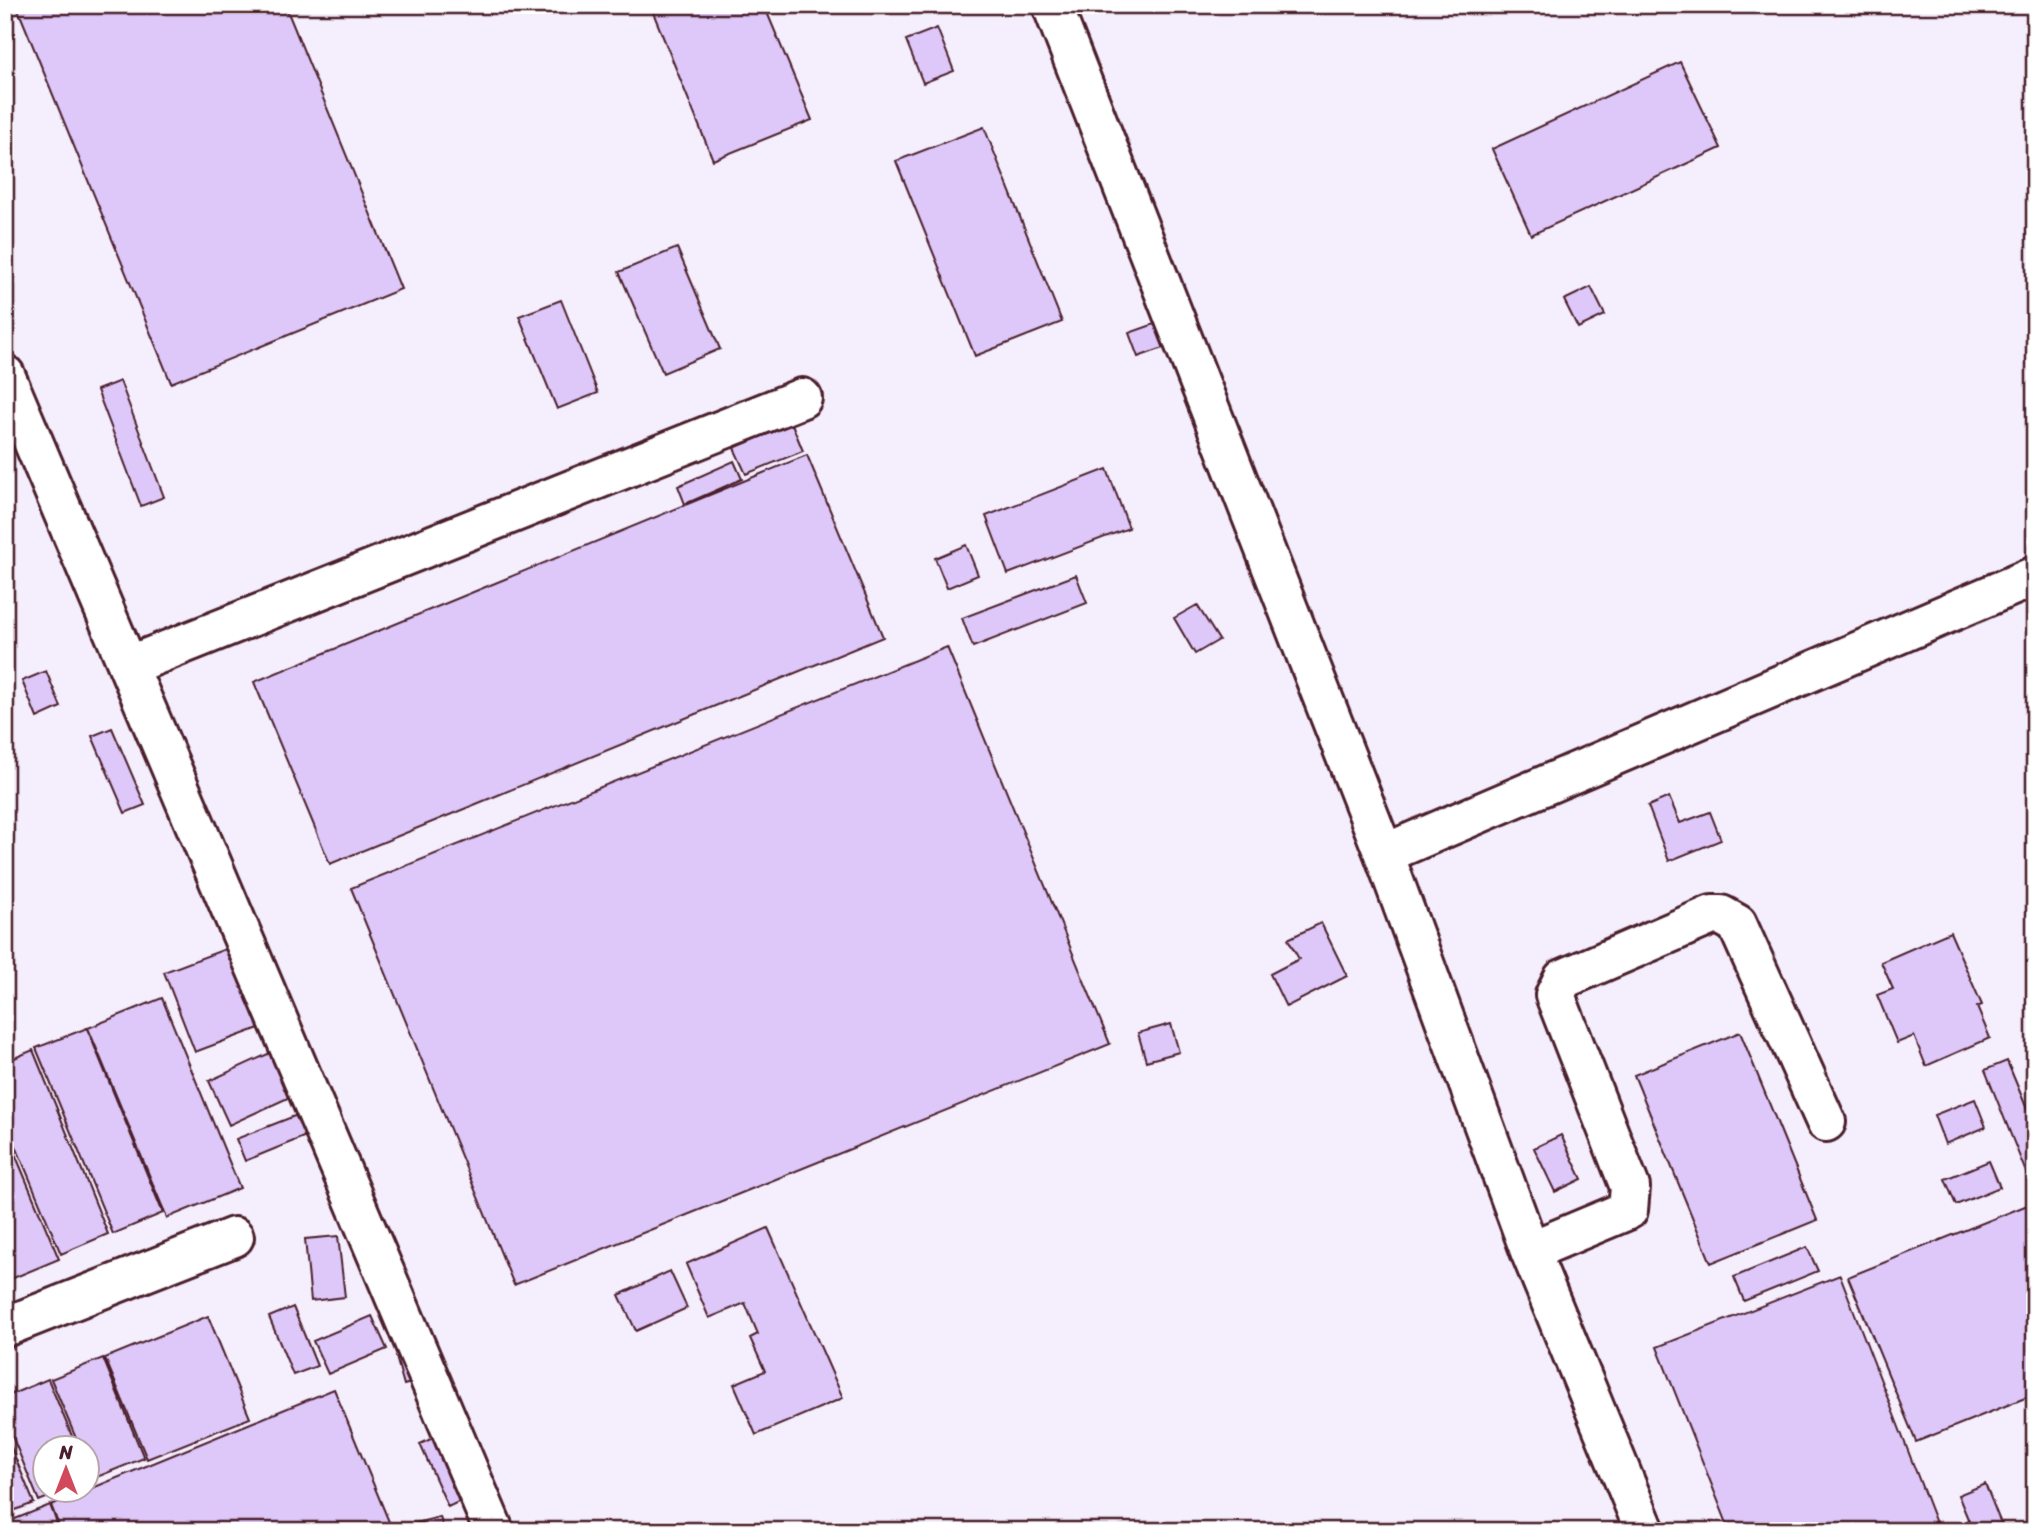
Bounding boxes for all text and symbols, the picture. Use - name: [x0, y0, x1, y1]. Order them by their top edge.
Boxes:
- north arrow: [32, 1434, 102, 1504]
- text: N: [58, 1436, 73, 1469]

